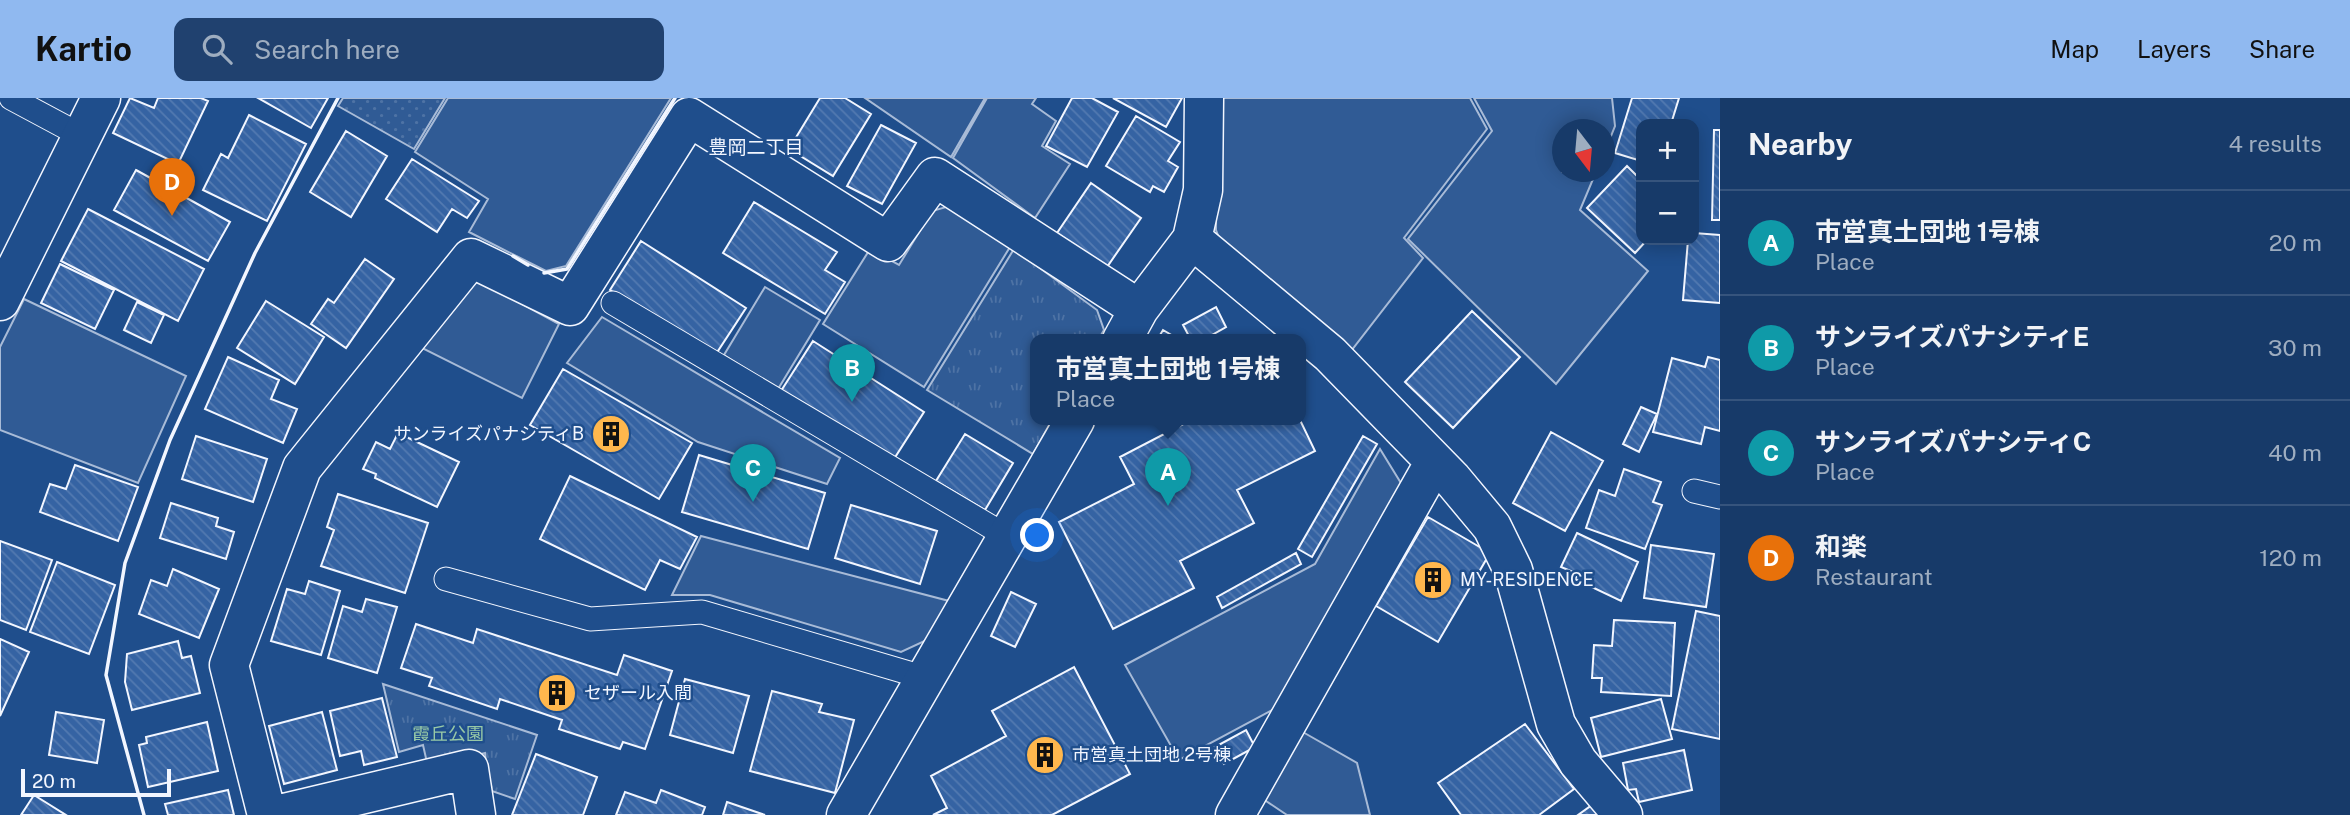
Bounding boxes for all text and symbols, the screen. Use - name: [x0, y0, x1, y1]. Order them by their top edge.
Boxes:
- search box: [174, 18, 664, 81]
- text: Kartio: [35, 30, 132, 68]
- icon: search: [198, 30, 236, 68]
- text: Search here: [254, 34, 400, 65]
- text: Map: [2050, 35, 2099, 63]
- text: Layers: [2137, 35, 2211, 63]
- text: Share: [2249, 35, 2315, 63]
- north arrow: [1552, 119, 1615, 182]
- map controls: [1636, 119, 1699, 245]
- button: +: [1636, 119, 1699, 182]
- text: Nearby: [1748, 126, 1852, 162]
- text: 4 results: [2228, 130, 2322, 157]
- district label: 豊岡二丁目: [708, 136, 804, 158]
- pin: D: [149, 158, 195, 216]
- button: −: [1636, 182, 1699, 245]
- text: 市営真土団地 1号棟: [1815, 216, 2040, 247]
- text: A: [1763, 229, 1779, 256]
- text: 20 m: [2269, 229, 2322, 256]
- text: Place: [1815, 248, 1875, 275]
- text: サンライズパナシティE: [1815, 321, 2089, 352]
- popup: [1030, 334, 1306, 425]
- text: B: [1763, 334, 1779, 361]
- text: 30 m: [2268, 334, 2322, 361]
- pin: B: [829, 344, 875, 402]
- text: 市営真土団地 1号棟: [1056, 353, 1281, 384]
- text: Place: [1815, 353, 1875, 380]
- text: Place: [1056, 385, 1115, 412]
- building icon: サンライズパナシティB: [590, 413, 632, 455]
- place label: サンライズパナシティB: [394, 423, 584, 444]
- text: サンライズパナシティC: [1815, 426, 2091, 457]
- text: C: [1763, 439, 1779, 466]
- text: 40 m: [2268, 439, 2322, 466]
- pin: C: [730, 444, 776, 502]
- pin: A: [1145, 448, 1191, 506]
- text: Place: [1815, 458, 1875, 485]
- your location: [1020, 518, 1054, 552]
- text: 和楽: [1815, 531, 1867, 562]
- text: D: [1763, 544, 1779, 571]
- text: 120 m: [2259, 544, 2322, 571]
- building icon: MY-RESIDENCE: [1412, 559, 1454, 601]
- text: Restaurant: [1815, 563, 1933, 590]
- place label: MY-RESIDENCE: [1460, 569, 1594, 590]
- building icon: セザール入間: [536, 672, 578, 714]
- place label: セザール入間: [584, 682, 692, 703]
- park label: 霞丘公園: [412, 723, 484, 744]
- building icon: 市営真土団地 2号棟: [1024, 734, 1066, 776]
- place label: 市営真土団地 2号棟: [1072, 744, 1231, 765]
- scale bar: [21, 766, 172, 798]
- text: 20 m: [32, 770, 76, 792]

